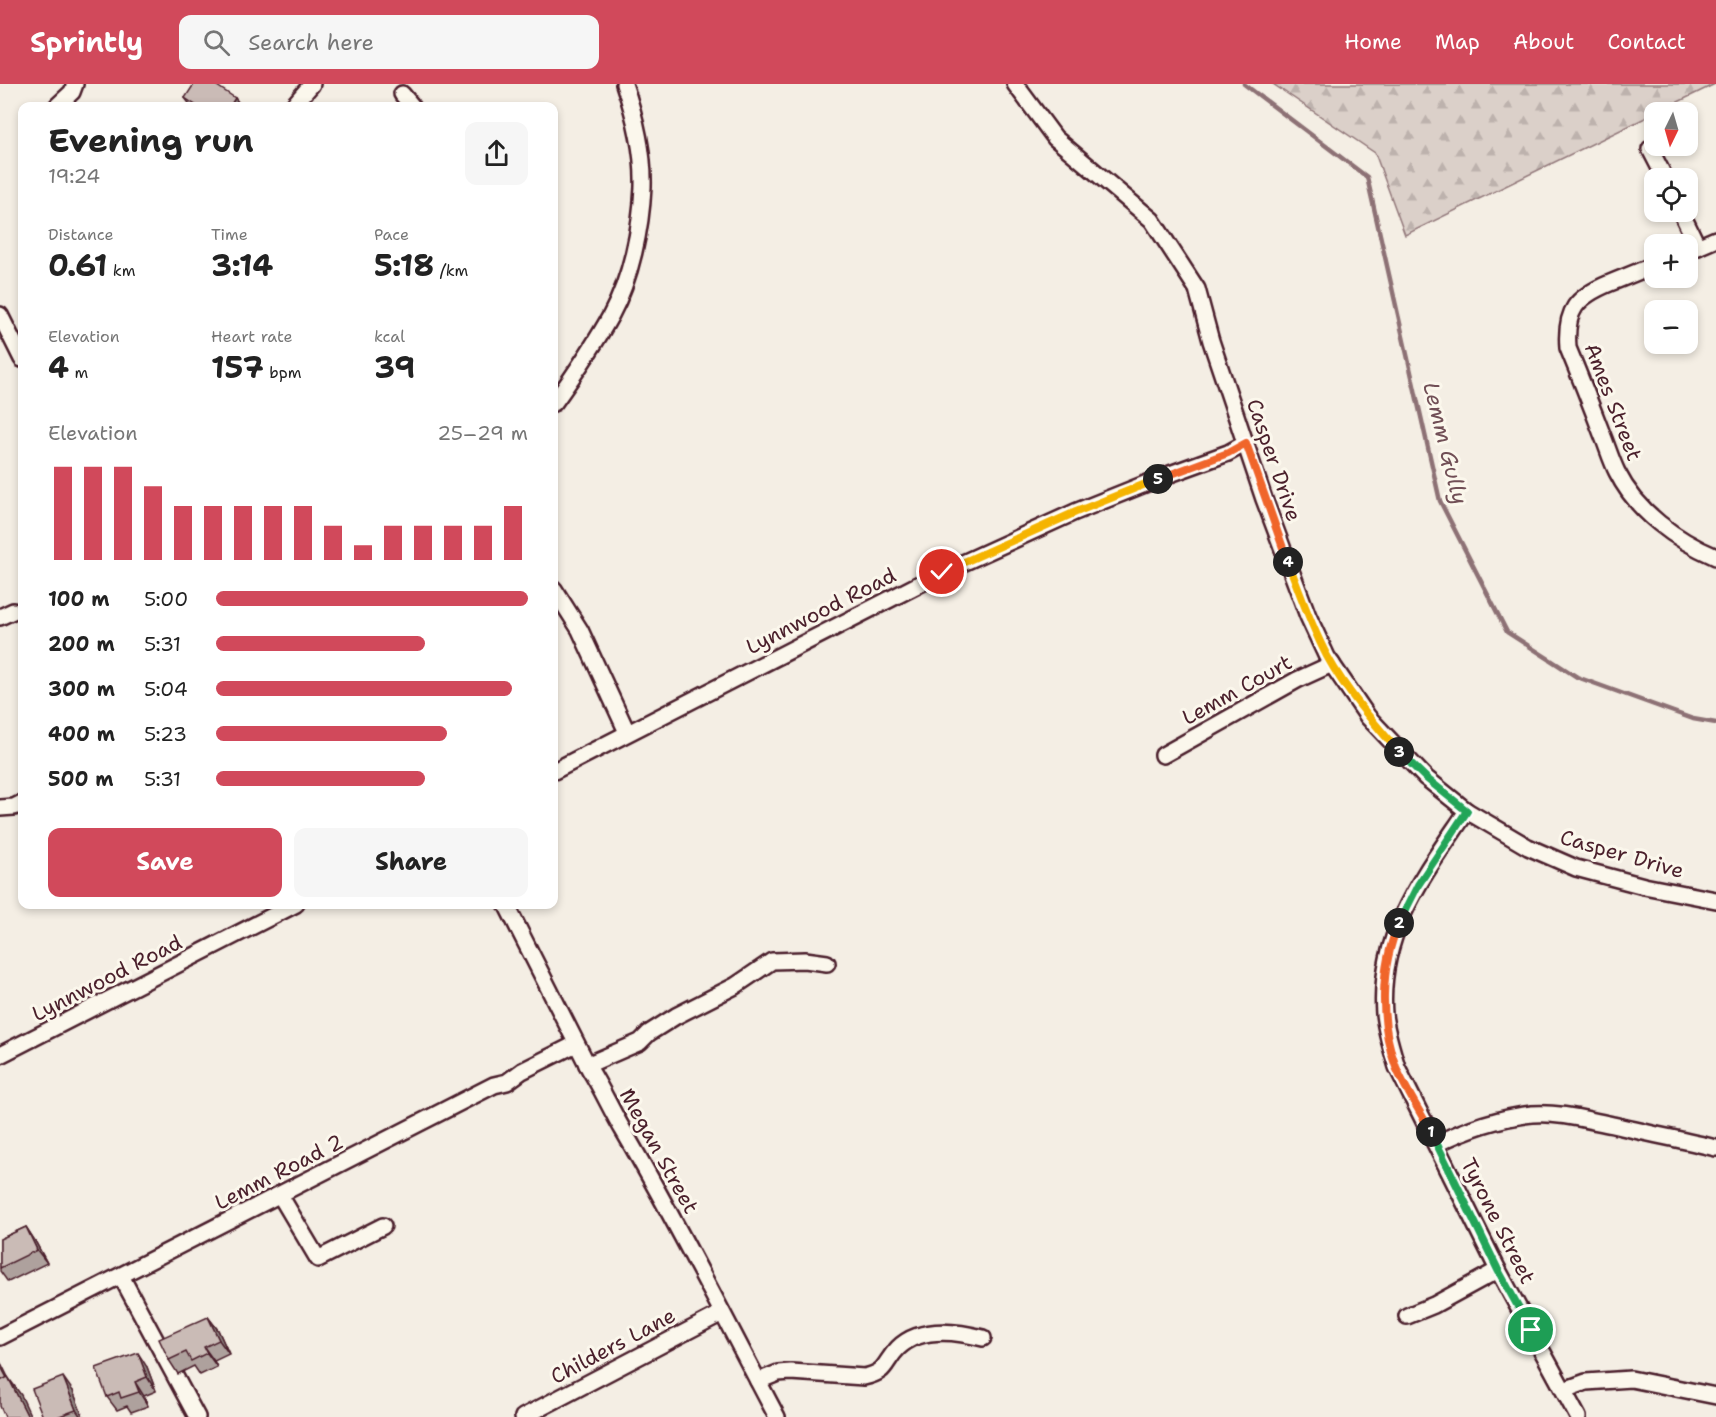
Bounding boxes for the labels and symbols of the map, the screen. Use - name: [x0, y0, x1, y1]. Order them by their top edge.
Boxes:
- north arrow: [1644, 102, 1698, 156]
- street label: Ames Street: [1578, 339, 1648, 465]
- water label: Lemm Gully: [1416, 379, 1475, 507]
- street label: Casper Drive: [1240, 395, 1308, 525]
- pin: 5: [1143, 464, 1173, 494]
- pin: [916, 546, 967, 597]
- pin: 4: [1273, 547, 1303, 577]
- street label: Lynnwood Road: [741, 561, 901, 661]
- street label: Lemm Court: [1177, 648, 1297, 732]
- pin: 3: [1384, 737, 1414, 767]
- street label: Casper Drive: [1557, 823, 1687, 885]
- pin: 2: [1384, 908, 1414, 938]
- street label: Lynnwood Road: [27, 928, 187, 1028]
- street label: Megan Street: [613, 1083, 705, 1219]
- pin: 1: [1416, 1117, 1446, 1147]
- street label: Lemm Road 2: [210, 1128, 348, 1216]
- street label: Tyrone Street: [1454, 1153, 1542, 1289]
- street label: Childers Lane: [546, 1301, 680, 1391]
- pin: [1505, 1304, 1556, 1355]

